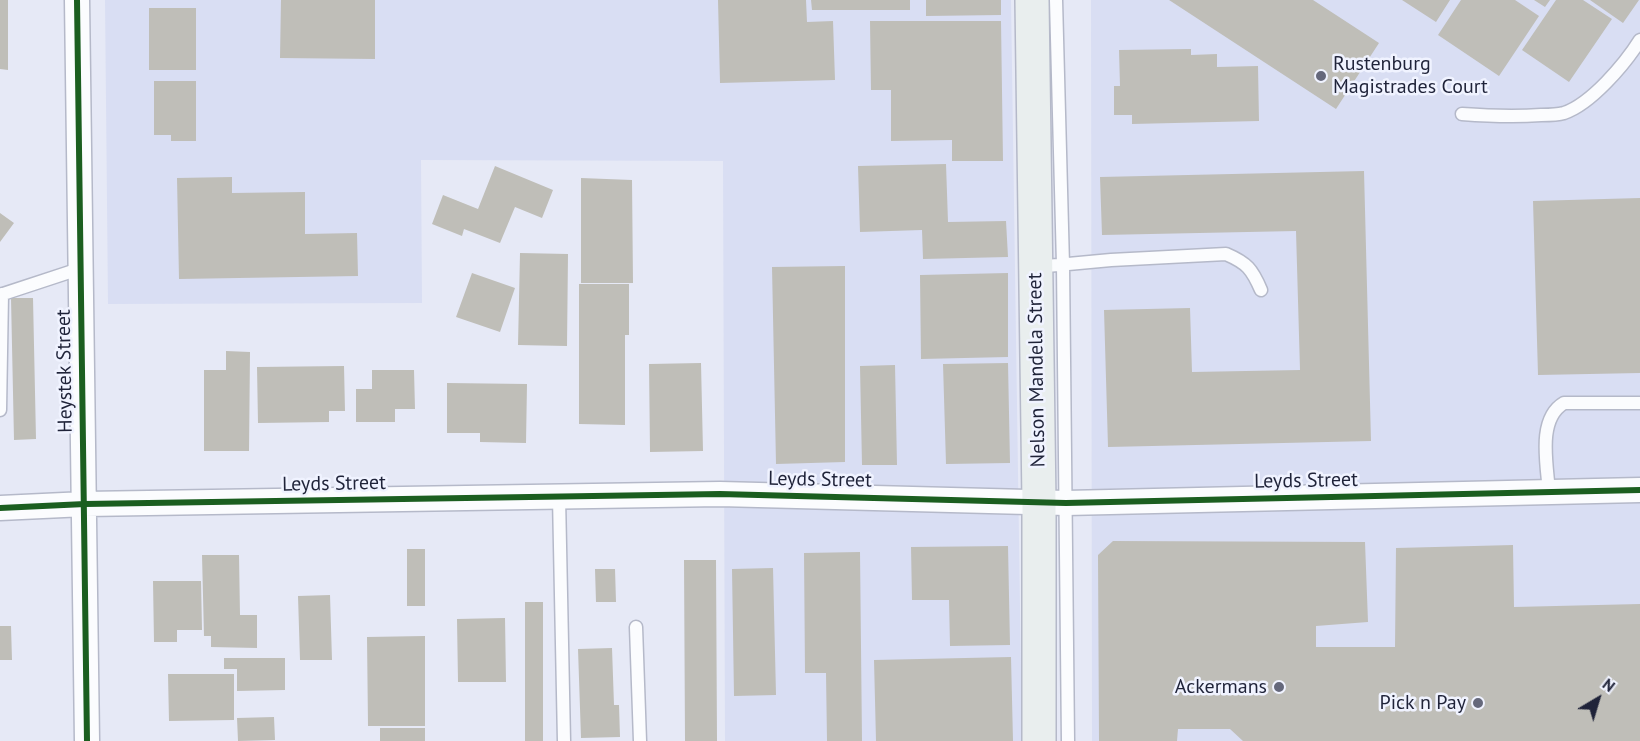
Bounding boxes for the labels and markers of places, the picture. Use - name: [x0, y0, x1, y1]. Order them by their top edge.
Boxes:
- place label: Rustenburg Magistrades Court: [1333, 52, 1488, 99]
- marker: Rustenburg Magistrades Court: [1314, 69, 1328, 83]
- place label: Ackermans: [1175, 675, 1267, 699]
- marker: Ackermans: [1272, 680, 1286, 694]
- place label: Pick n Pay: [1380, 691, 1466, 715]
- marker: Pick n Pay: [1471, 696, 1485, 710]

